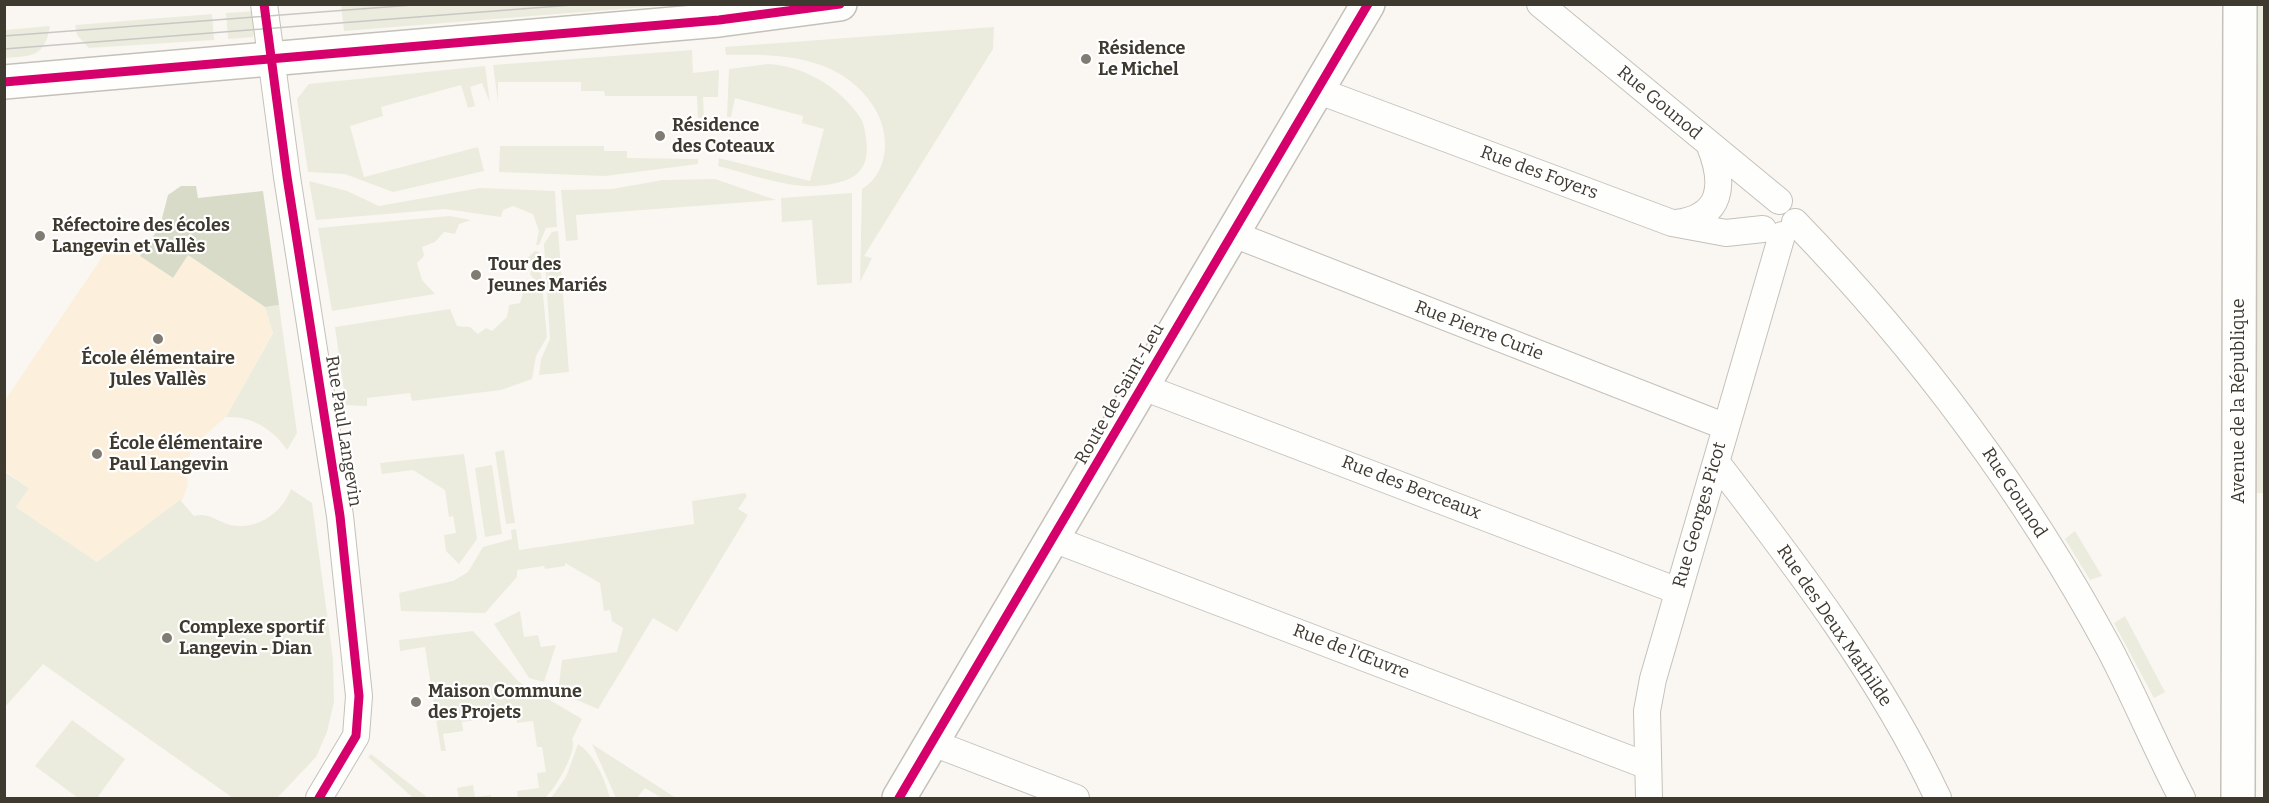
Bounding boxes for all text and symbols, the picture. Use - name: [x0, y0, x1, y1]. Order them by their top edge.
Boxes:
- place label: Résidence Le Michel: [1098, 38, 1185, 80]
- marker: Résidence Le Michel: [1079, 52, 1093, 66]
- street label: Rue Gounod: [1612, 62, 1706, 144]
- place label: Résidence des Coteaux: [672, 115, 775, 158]
- marker: Résidence des Coteaux: [653, 129, 667, 143]
- street label: Rue des Foyers: [1477, 142, 1601, 204]
- place label: Réfectoire des écoles Langevin et Vallès: [52, 215, 230, 258]
- marker: Réfectoire des écoles Langevin et Vallès: [33, 229, 47, 243]
- place label: Tour des Jeunes Mariés: [488, 254, 607, 296]
- marker: Tour des Jeunes Mariés: [469, 268, 483, 282]
- street label: Rue Pierre Curie: [1412, 297, 1546, 365]
- street label: Avenue de la République: [2228, 299, 2250, 503]
- street label: Route de Saint-Leu: [1071, 320, 1169, 468]
- marker: École élémentaire Jules Vallès: [151, 332, 165, 346]
- place label: École élémentaire Jules Vallès: [81, 348, 235, 391]
- street label: Rue Paul Langevin: [320, 354, 366, 508]
- place label: École élémentaire Paul Langevin: [109, 433, 263, 476]
- street label: Rue Georges Picot: [1669, 440, 1731, 590]
- street label: Rue Gounod: [1977, 444, 2051, 542]
- marker: École élémentaire Paul Langevin: [90, 447, 104, 461]
- street label: Rue des Berceaux: [1338, 452, 1484, 524]
- street label: Rue des Deux Mathilde: [1772, 541, 1896, 711]
- place label: Complexe sportif Langevin - Dian: [179, 617, 325, 660]
- street label: Rue de l'Œuvre: [1290, 620, 1412, 684]
- marker: Complexe sportif Langevin - Dian: [160, 631, 174, 645]
- place label: Maison Commune des Projets: [428, 681, 582, 724]
- marker: Maison Commune des Projets: [409, 695, 423, 709]

